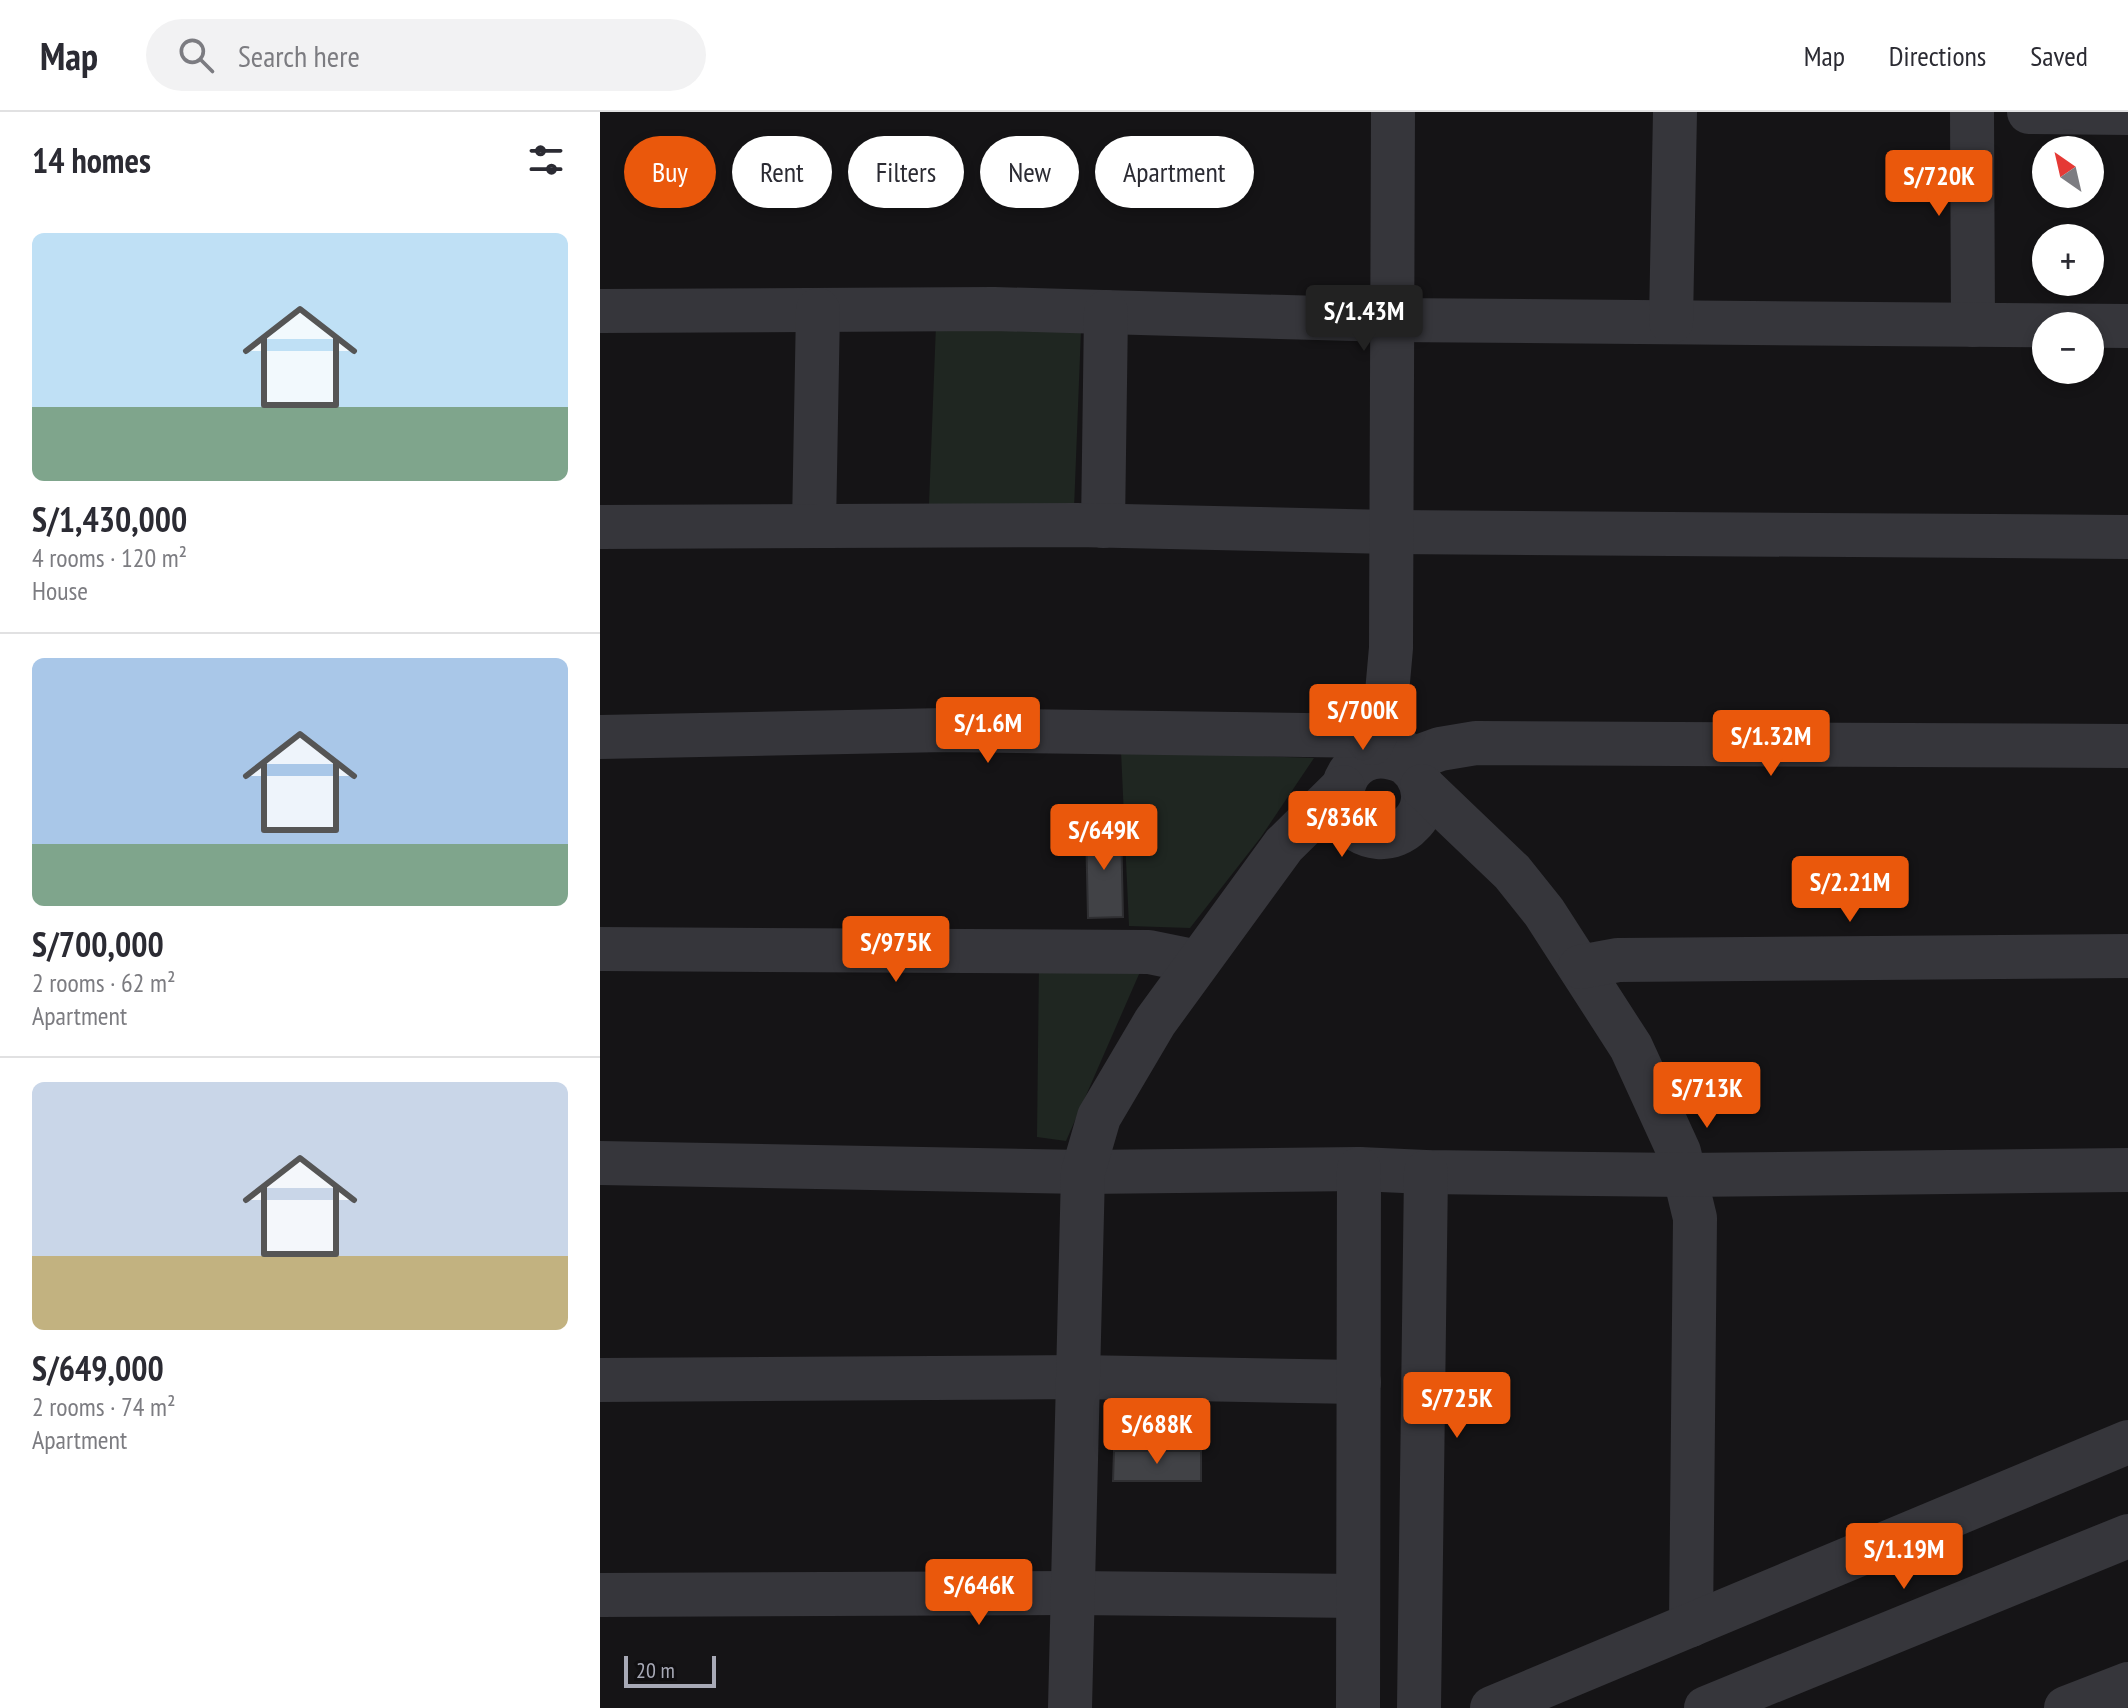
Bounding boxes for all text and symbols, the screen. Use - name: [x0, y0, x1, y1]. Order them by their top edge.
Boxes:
- search box: [146, 19, 706, 91]
- text: Map: [40, 31, 98, 80]
- icon: search: [174, 33, 218, 77]
- text: Search here: [238, 36, 360, 75]
- text: Map: [1804, 37, 1845, 74]
- text: Directions: [1889, 37, 1986, 74]
- text: Saved: [2030, 37, 2088, 74]
- chip: Buy: [624, 136, 716, 208]
- chip: Rent: [732, 136, 832, 208]
- chip: Filters: [848, 136, 964, 208]
- chip: New: [980, 136, 1079, 208]
- chip: Apartment: [1095, 136, 1254, 208]
- north arrow: [2032, 136, 2104, 208]
- map controls: [2032, 136, 2104, 384]
- text: 14 homes: [32, 138, 151, 182]
- icon: filters: [524, 138, 568, 182]
- pin: S/720K: [1874, 150, 2004, 218]
- text: S/720K: [1903, 159, 1975, 192]
- button: +: [2032, 224, 2104, 296]
- icon: home: [228, 285, 372, 429]
- pin: S/1.43M: [1290, 285, 1438, 353]
- text: S/1.43M: [1324, 294, 1404, 327]
- button: −: [2032, 312, 2104, 384]
- text: S/1,430,000: [32, 497, 187, 541]
- text: 4 rooms · 120 m²: [32, 541, 187, 574]
- text: House: [32, 574, 88, 607]
- pin: S/700K: [1298, 684, 1428, 752]
- text: S/700K: [1327, 693, 1399, 726]
- pin: S/1.6M: [923, 697, 1053, 765]
- text: S/1.6M: [954, 706, 1022, 739]
- icon: home: [228, 710, 372, 854]
- pin: S/1.32M: [1697, 710, 1845, 778]
- text: S/1.32M: [1731, 719, 1811, 752]
- pin: S/836K: [1277, 791, 1407, 859]
- text: S/836K: [1306, 800, 1378, 833]
- pin: S/649K: [1039, 804, 1169, 872]
- text: S/649K: [1068, 813, 1140, 846]
- pin: S/2.21M: [1776, 856, 1924, 924]
- text: S/2.21M: [1810, 865, 1890, 898]
- pin: S/975K: [831, 916, 961, 984]
- text: S/700,000: [32, 922, 164, 966]
- text: S/975K: [860, 925, 932, 958]
- text: 2 rooms · 62 m²: [32, 966, 176, 999]
- text: Apartment: [32, 999, 127, 1032]
- pin: S/713K: [1642, 1062, 1772, 1130]
- text: S/713K: [1671, 1071, 1743, 1104]
- icon: home: [228, 1134, 372, 1278]
- text: S/649,000: [32, 1346, 164, 1390]
- pin: S/725K: [1392, 1372, 1522, 1440]
- text: S/725K: [1421, 1381, 1493, 1414]
- text: 2 rooms · 74 m²: [32, 1390, 176, 1423]
- pin: S/688K: [1092, 1398, 1222, 1466]
- text: S/688K: [1121, 1407, 1193, 1440]
- text: Apartment: [32, 1423, 127, 1456]
- pin: S/1.19M: [1830, 1523, 1978, 1591]
- text: S/1.19M: [1864, 1532, 1944, 1565]
- pin: S/646K: [914, 1559, 1044, 1627]
- text: S/646K: [943, 1568, 1015, 1601]
- scale bar: [624, 1652, 716, 1688]
- text: 20 m: [636, 1656, 675, 1684]

